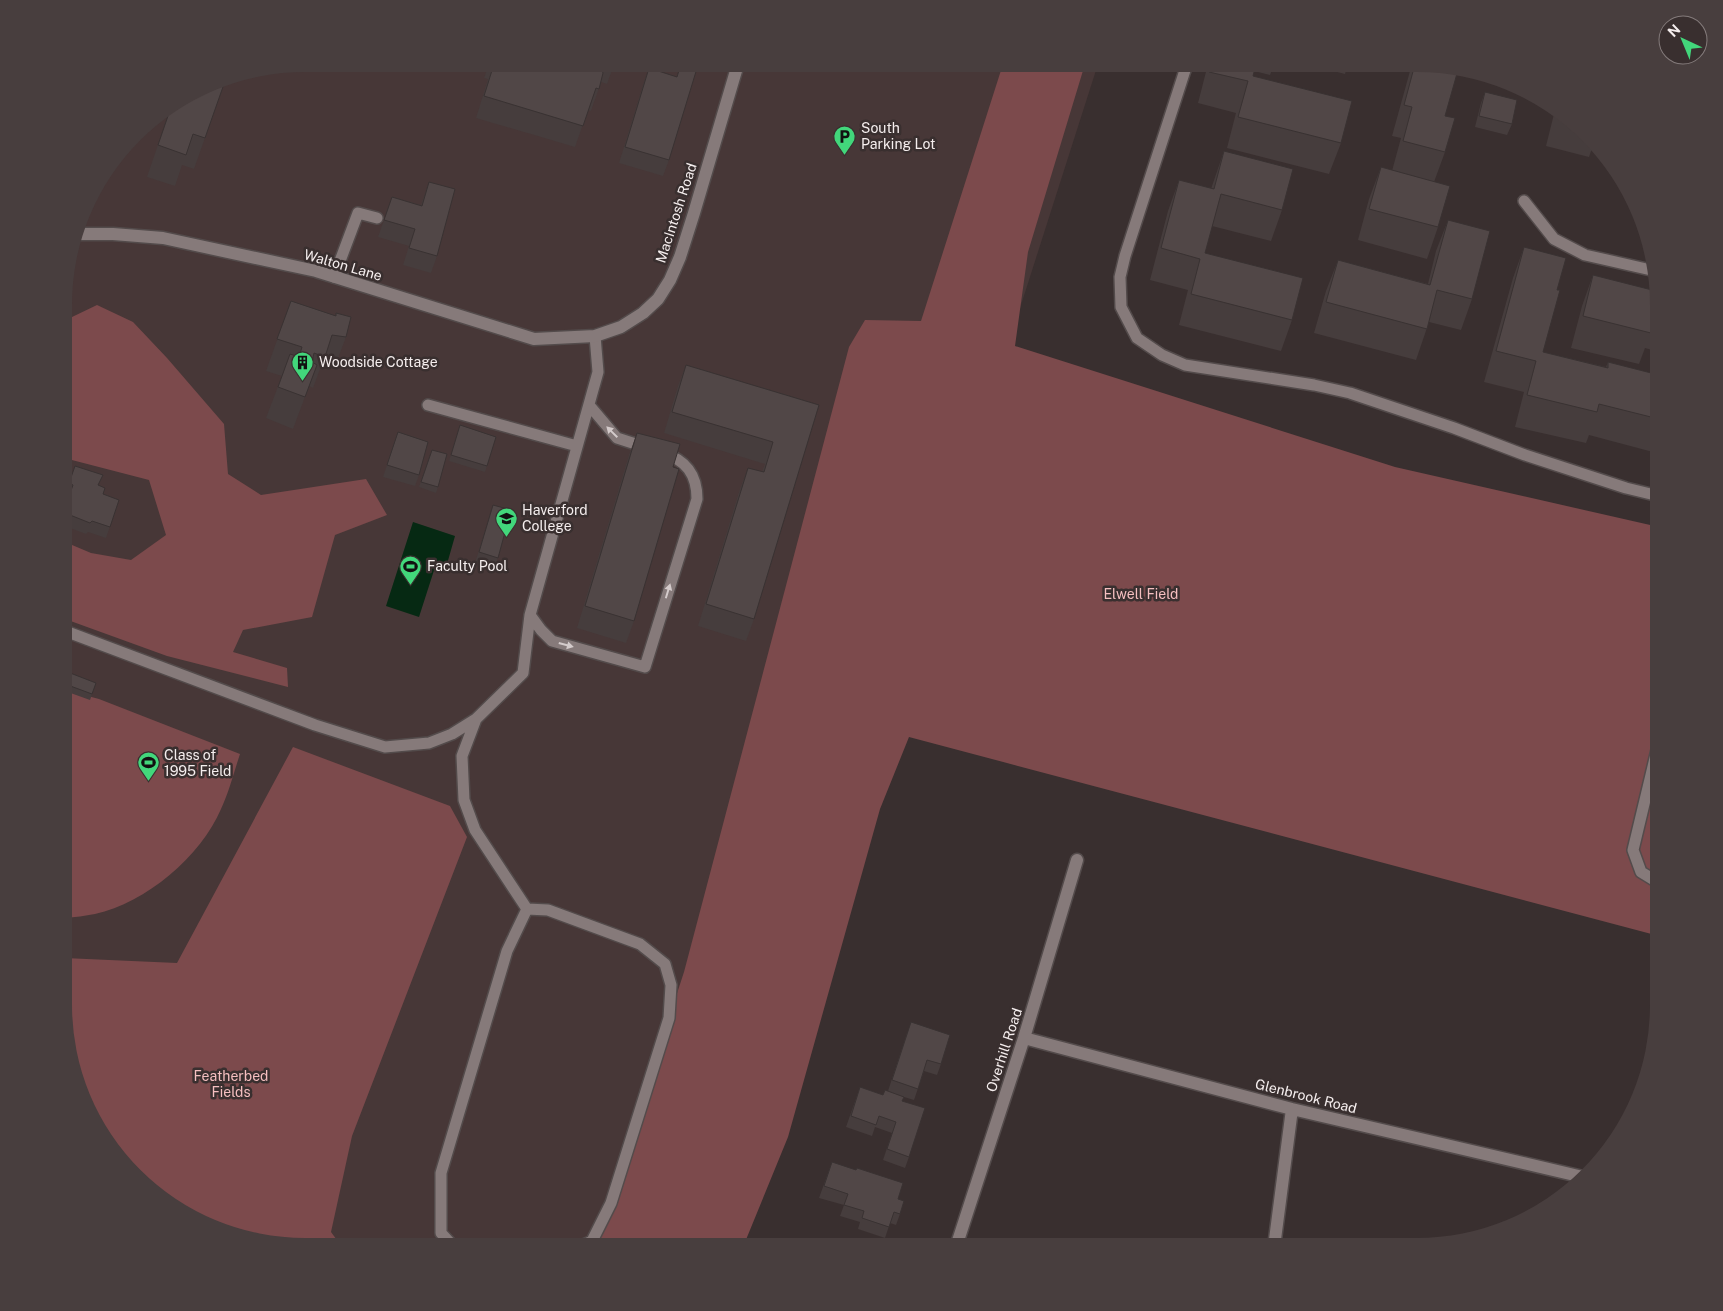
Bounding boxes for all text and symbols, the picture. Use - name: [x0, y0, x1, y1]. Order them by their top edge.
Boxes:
- north arrow: [1658, 15, 1708, 65]
- text: N: [1664, 21, 1683, 40]
- place label: South Parking Lot: [861, 120, 935, 152]
- parking icon: South Parking Lot: [833, 124, 857, 155]
- street label: MacIntosh Road: [652, 161, 700, 265]
- street label: Walton Lane: [302, 246, 384, 284]
- building icon: Woodside Cottage: [291, 350, 315, 381]
- place label: Woodside Cottage: [319, 354, 438, 370]
- one-way arrow: [606, 426, 618, 438]
- place label: Haverford College: [522, 502, 588, 534]
- school or university icon: Haverford College: [494, 506, 518, 537]
- sports icon: Faculty Pool: [399, 554, 423, 585]
- place label: Faculty Pool: [427, 558, 508, 574]
- one-way arrow: [665, 583, 673, 598]
- park label: Elwell Field: [1104, 586, 1178, 602]
- one-way arrow: [558, 641, 573, 649]
- place label: Class of 1995 Field: [164, 747, 231, 779]
- sports icon: Class of 1995 Field: [136, 751, 160, 782]
- street label: Overhill Road: [983, 1006, 1025, 1094]
- park label: Featherbed Fields: [194, 1068, 268, 1100]
- street label: Glenbrook Road: [1254, 1076, 1358, 1116]

